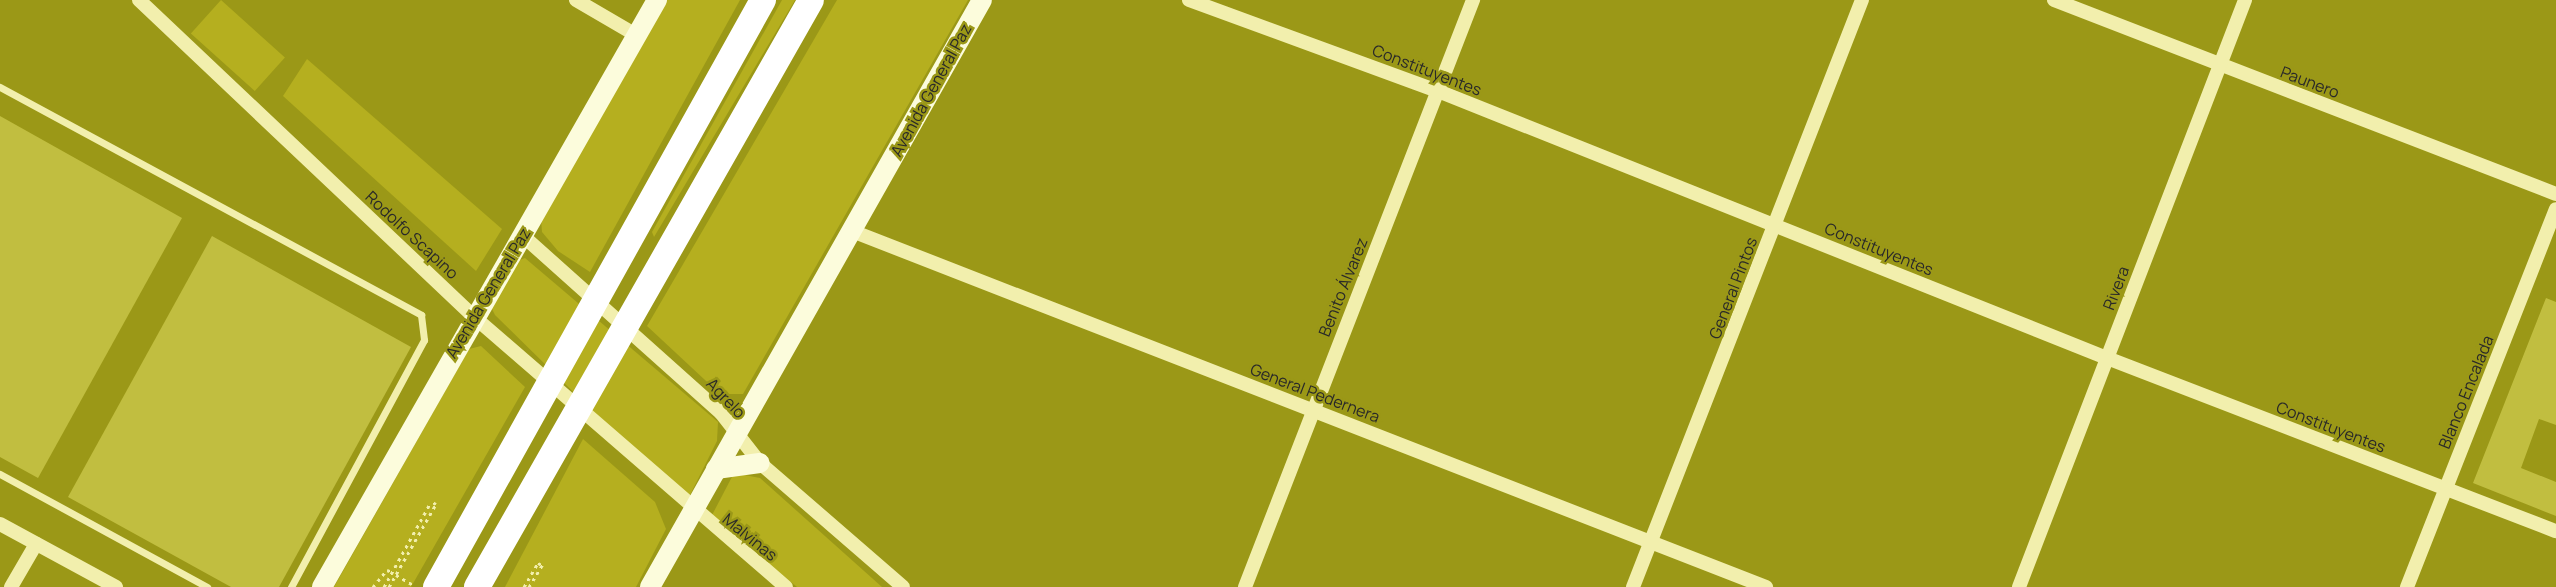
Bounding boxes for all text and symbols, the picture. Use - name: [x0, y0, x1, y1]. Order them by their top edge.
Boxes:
- street label: Avenida General Paz: [887, 20, 975, 160]
- street label: Constituyentes: [1370, 40, 1484, 100]
- street label: Paunero: [2278, 62, 2342, 102]
- street label: Rodolfo Scapino: [362, 187, 462, 283]
- street label: Constituyentes: [1822, 218, 1936, 280]
- street label: Avenida General Paz: [442, 224, 534, 362]
- street label: General Pintos: [1705, 234, 1761, 342]
- street label: Benito Álvarez: [1314, 235, 1372, 339]
- street label: Rivera: [2099, 263, 2133, 313]
- street label: Blanco Encalada: [2435, 333, 2497, 451]
- street label: General Pedernera: [1248, 359, 1382, 427]
- street label: Agrelo: [703, 374, 749, 422]
- street label: Constituyentes: [2274, 397, 2388, 457]
- street label: Malvinas: [719, 509, 781, 565]

